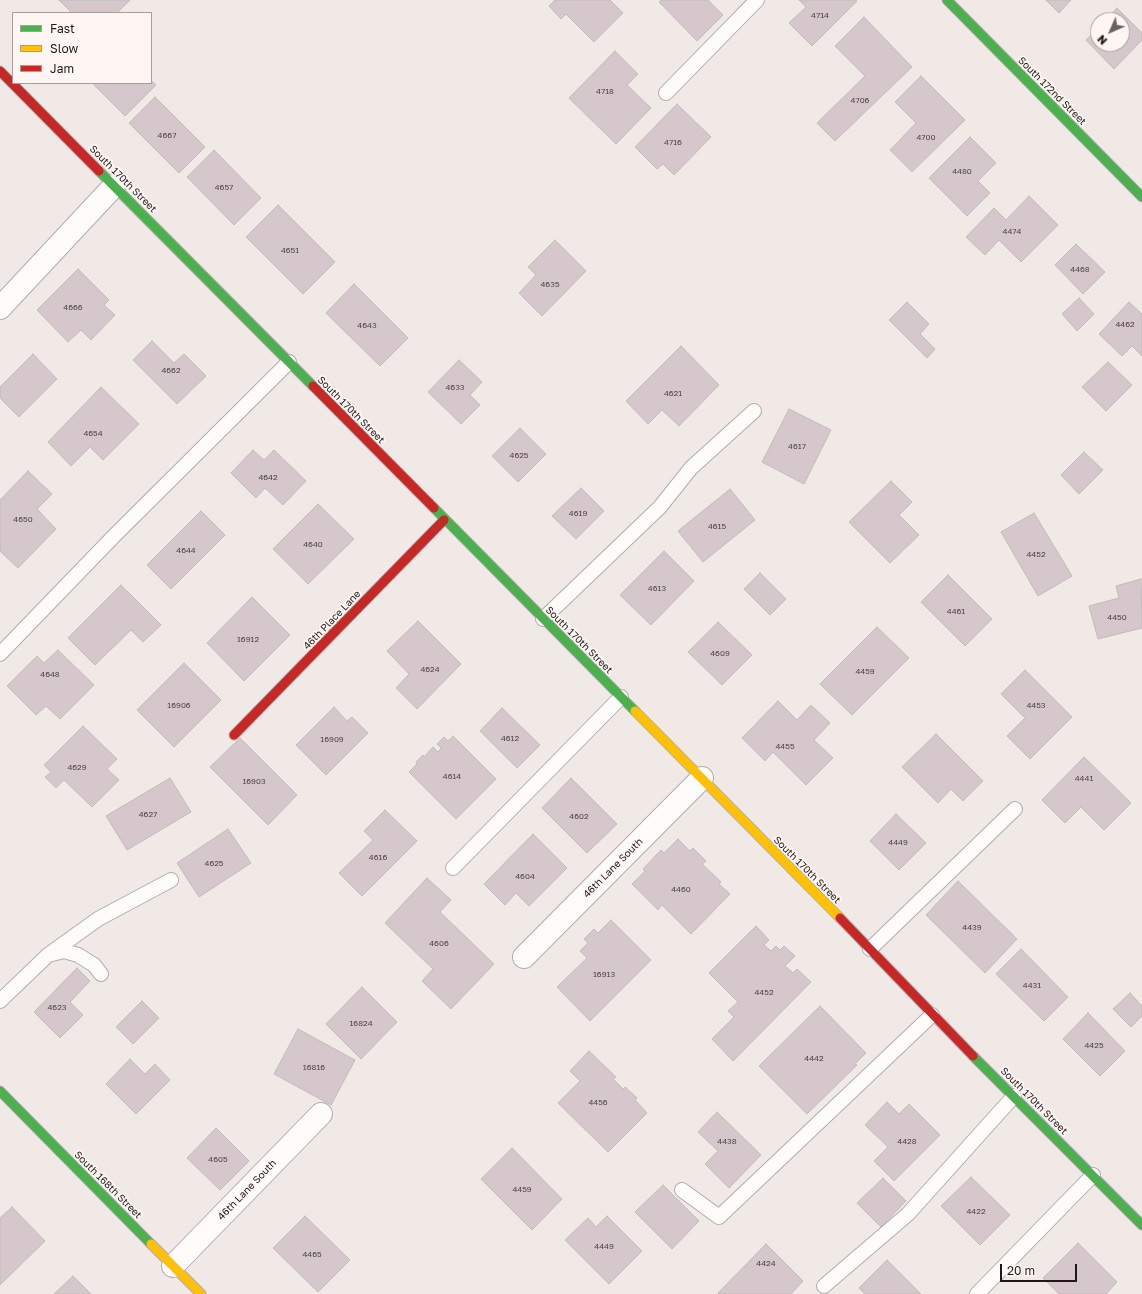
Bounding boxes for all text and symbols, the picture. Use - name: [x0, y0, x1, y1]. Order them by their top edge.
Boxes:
- house number: 4714: [811, 10, 829, 20]
- legend: [12, 12, 152, 84]
- north arrow: [1090, 12, 1130, 52]
- text: Fast: [50, 21, 75, 36]
- text: N: [1094, 33, 1109, 48]
- text: Slow: [50, 41, 78, 56]
- street label: South 172nd Street: [1015, 54, 1089, 128]
- text: Jam: [50, 61, 74, 76]
- house number: 4718: [596, 86, 614, 96]
- house number: 4706: [851, 95, 869, 105]
- house number: 4667: [158, 130, 176, 140]
- house number: 4700: [916, 132, 936, 142]
- house number: 4716: [664, 137, 682, 147]
- street label: South 170th Street: [87, 143, 159, 215]
- house number: 4480: [952, 166, 972, 176]
- house number: 4657: [215, 182, 233, 192]
- house number: 4474: [1003, 226, 1021, 236]
- house number: 4651: [281, 245, 299, 255]
- house number: 4468: [1070, 264, 1090, 274]
- house number: 4635: [540, 279, 560, 289]
- house number: 4666: [63, 302, 83, 312]
- house number: 4462: [1115, 319, 1135, 329]
- house number: 4643: [357, 320, 377, 330]
- house number: 4662: [161, 365, 181, 375]
- street label: South 170th Street: [315, 374, 387, 446]
- house number: 4633: [445, 382, 465, 392]
- house number: 4621: [664, 388, 682, 398]
- house number: 4654: [83, 428, 103, 438]
- house number: 4617: [788, 441, 806, 451]
- house number: 4625: [510, 450, 528, 460]
- house number: 4642: [258, 472, 278, 482]
- house number: 4619: [569, 508, 587, 518]
- house number: 4650: [13, 514, 33, 524]
- house number: 4615: [708, 521, 726, 531]
- house number: 4640: [303, 539, 323, 549]
- house number: 4644: [176, 545, 196, 555]
- house number: 4452: [1026, 549, 1046, 559]
- house number: 4613: [648, 583, 666, 593]
- street label: 46th Place Lane: [301, 588, 363, 652]
- street label: South 170th Street: [543, 604, 615, 676]
- house number: 4461: [947, 606, 965, 616]
- house number: 4450: [1107, 612, 1127, 622]
- house number: 16912: [237, 634, 259, 644]
- house number: 4609: [710, 648, 730, 658]
- house number: 4624: [420, 664, 440, 674]
- house number: 4459: [855, 666, 875, 676]
- house number: 4648: [40, 669, 60, 679]
- house number: 16906: [167, 700, 191, 710]
- house number: 4453: [1026, 700, 1046, 710]
- house number: 4612: [501, 733, 519, 743]
- house number: 16909: [320, 734, 344, 744]
- house number: 4455: [775, 741, 795, 751]
- house number: 4629: [67, 762, 87, 772]
- house number: 4614: [443, 771, 461, 781]
- house number: 4441: [1075, 773, 1093, 783]
- house number: 16903: [242, 776, 266, 786]
- house number: 4627: [139, 809, 157, 819]
- house number: 4602: [569, 811, 589, 821]
- street label: South 170th Street: [771, 834, 843, 906]
- street label: 46th Lane South: [581, 836, 645, 900]
- house number: 4449: [888, 837, 908, 847]
- house number: 4616: [369, 852, 387, 862]
- house number: 4625: [205, 858, 223, 868]
- house number: 4604: [515, 871, 535, 881]
- house number: 4460: [671, 884, 691, 894]
- house number: 4439: [962, 922, 982, 932]
- house number: 4606: [429, 938, 449, 948]
- house number: 16913: [593, 969, 615, 979]
- house number: 4431: [1023, 980, 1041, 990]
- house number: 4452: [754, 987, 774, 997]
- house number: 4623: [47, 1002, 67, 1012]
- house number: 16824: [349, 1018, 373, 1028]
- house number: 4425: [1084, 1040, 1104, 1050]
- house number: 4442: [804, 1053, 824, 1063]
- house number: 16816: [303, 1062, 325, 1072]
- street label: South 170th Street: [998, 1065, 1070, 1137]
- house number: 4456: [588, 1097, 608, 1107]
- house number: 4438: [717, 1136, 737, 1146]
- house number: 4428: [897, 1136, 917, 1146]
- street label: South 168th Street: [72, 1149, 144, 1221]
- house number: 4605: [208, 1154, 228, 1164]
- street label: 46th Lane South: [215, 1157, 279, 1223]
- house number: 4459: [512, 1184, 532, 1194]
- house number: 4422: [966, 1206, 986, 1216]
- house number: 4449: [594, 1241, 614, 1251]
- house number: 4465: [302, 1249, 322, 1259]
- scale bar: [1002, 1256, 1079, 1282]
- house number: 4424: [756, 1258, 776, 1268]
- text: 20 m: [1007, 1263, 1035, 1278]

